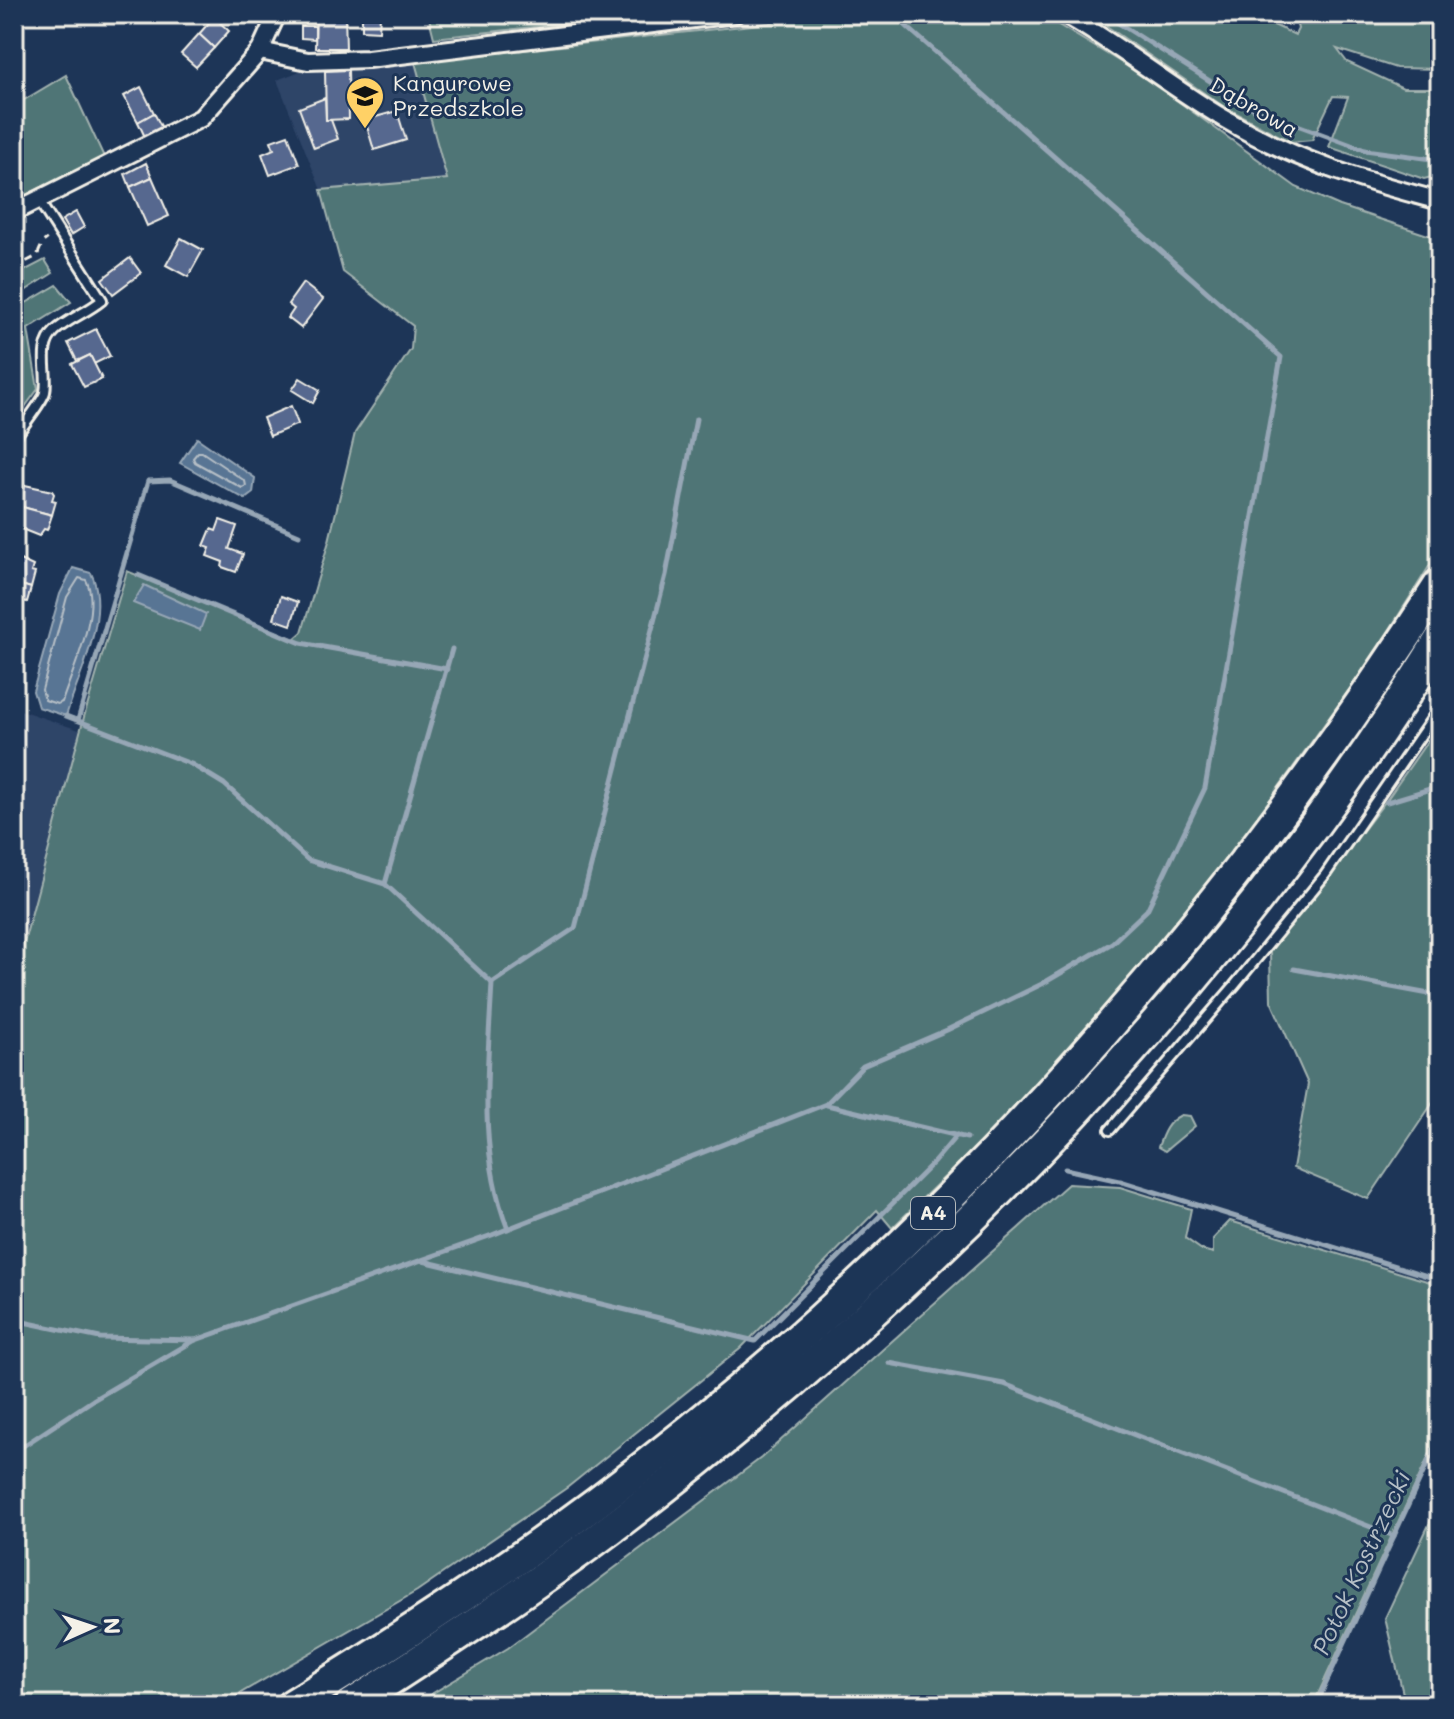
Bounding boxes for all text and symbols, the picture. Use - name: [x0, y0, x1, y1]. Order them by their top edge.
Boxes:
- place label: Kangurowe Przedszkole: [393, 68, 524, 122]
- street label: Dąbrowa: [1205, 70, 1304, 144]
- school or university icon: Kangurowe Przedszkole: [344, 75, 386, 130]
- road number: A4: [911, 1197, 955, 1229]
- water label: Potok Kostrzecki: [1304, 1465, 1417, 1659]
- north arrow: [52, 1587, 132, 1667]
- text: N: [98, 1617, 127, 1635]

